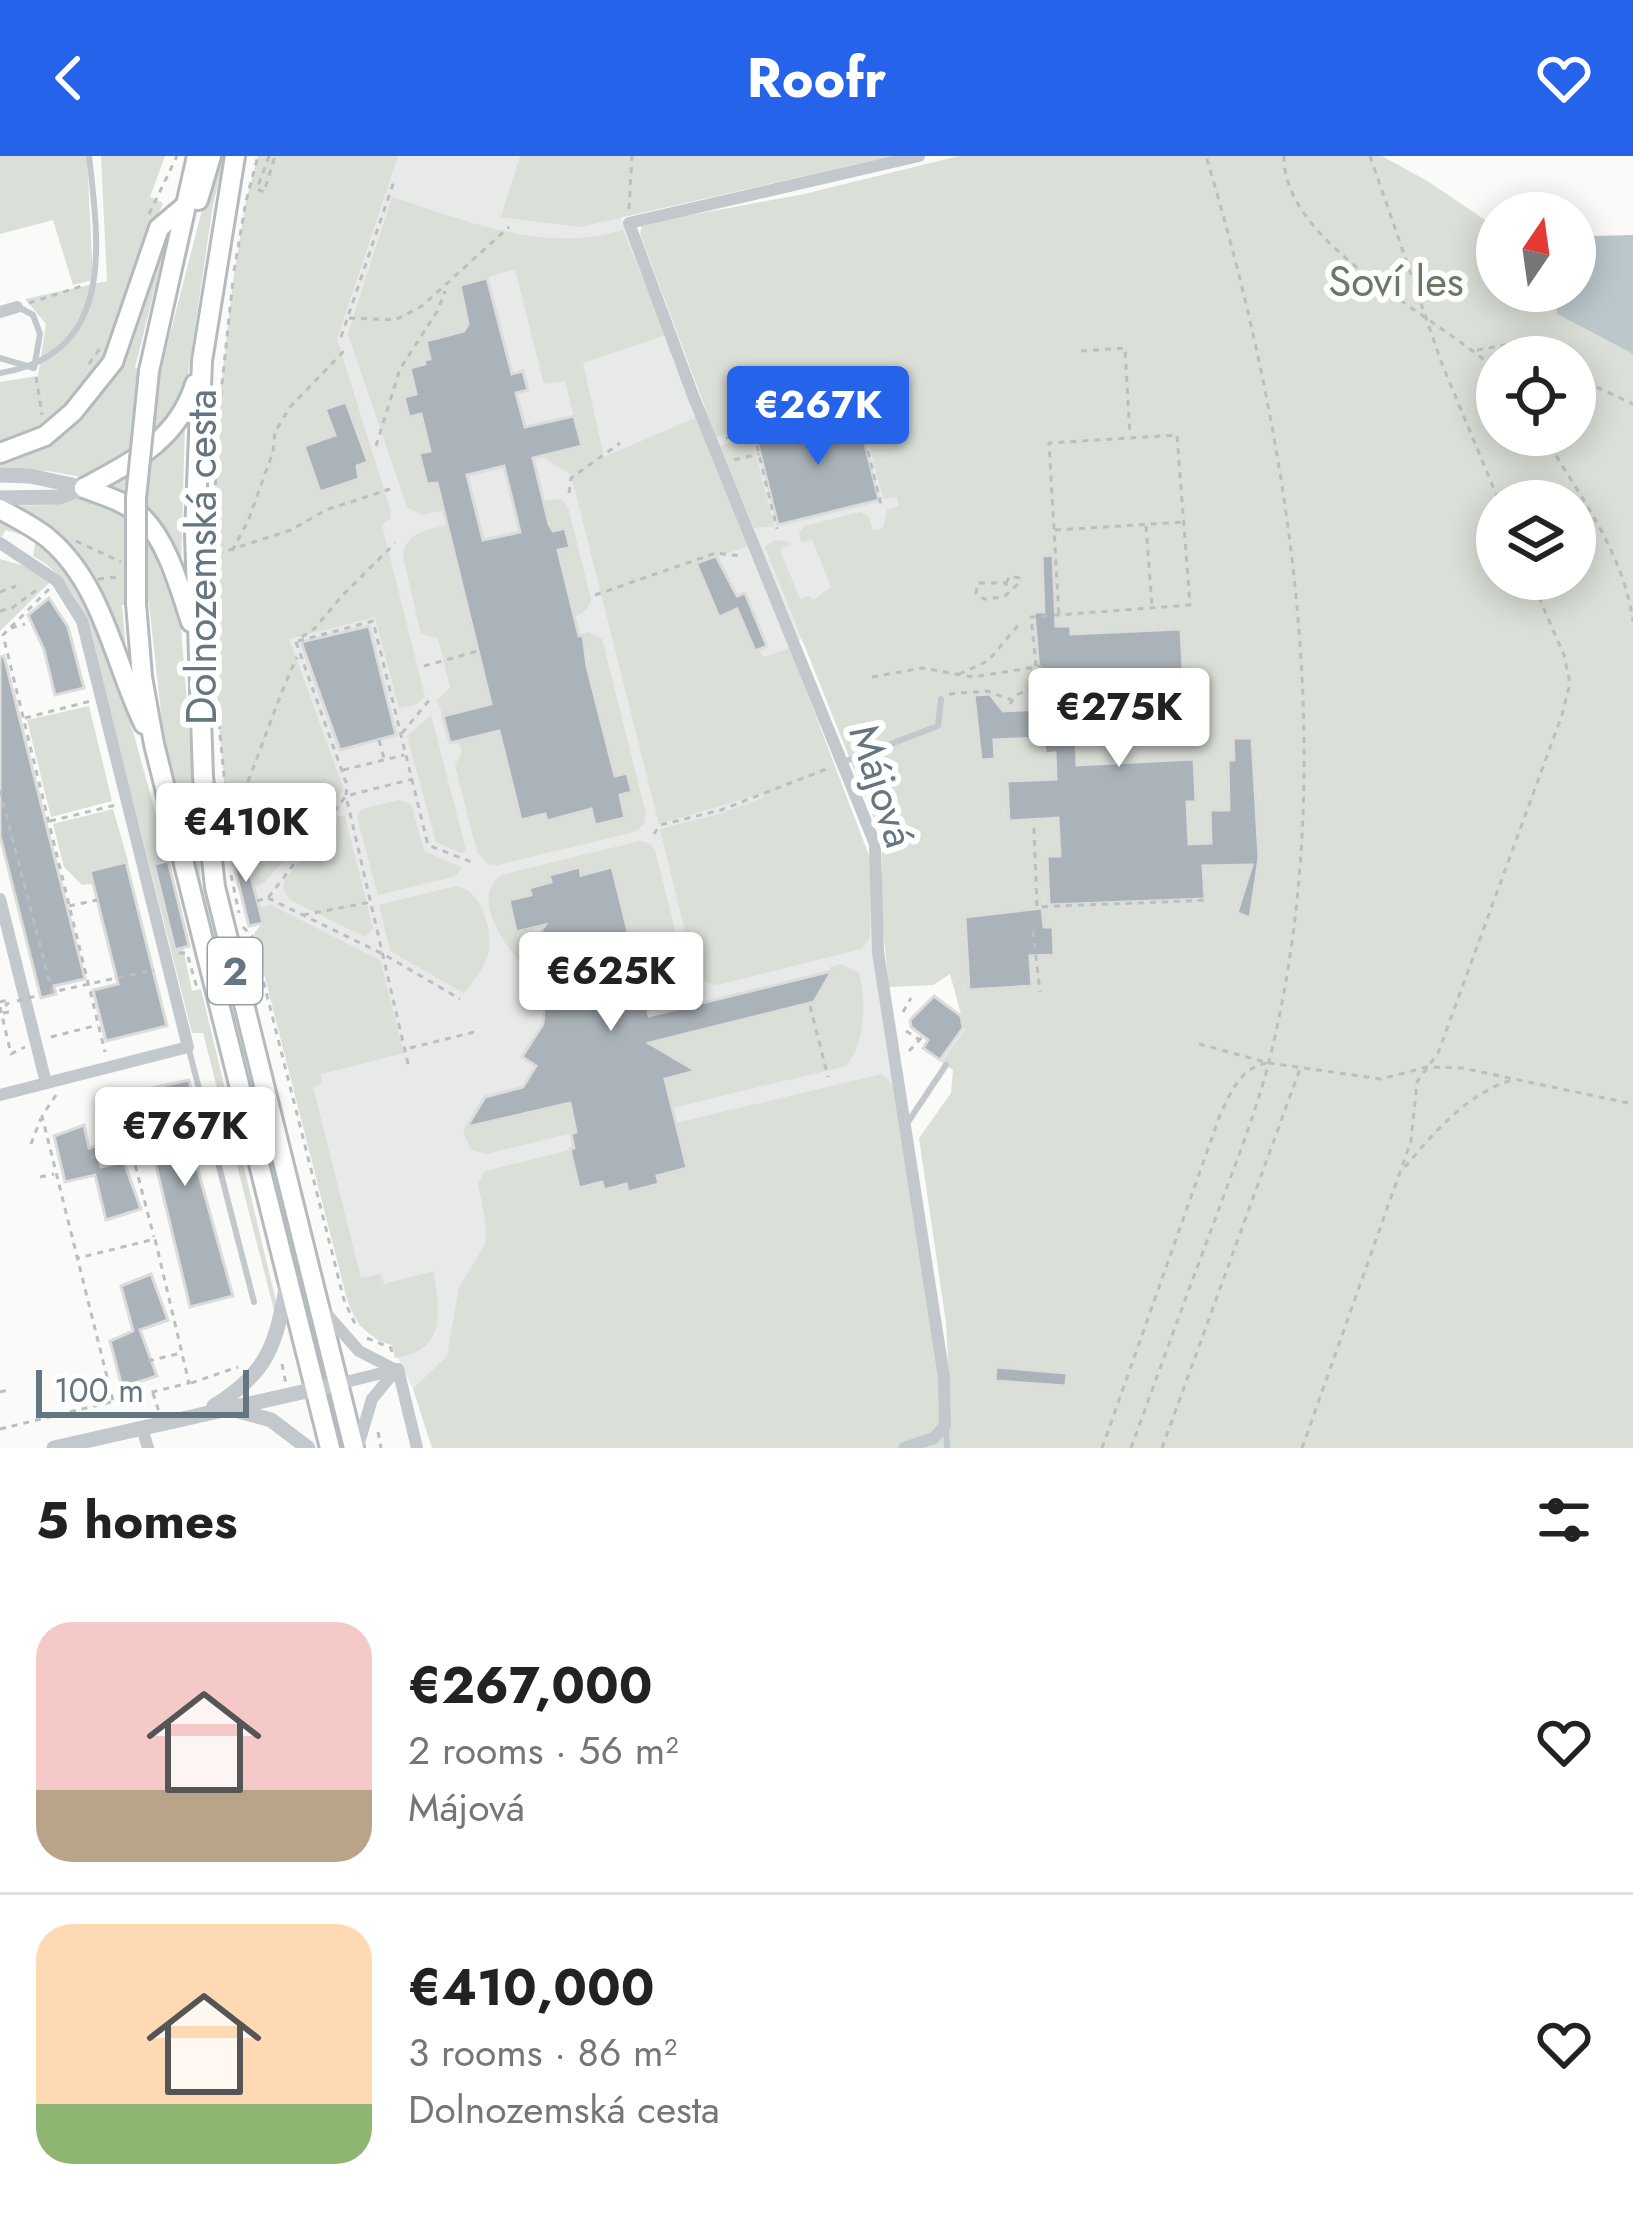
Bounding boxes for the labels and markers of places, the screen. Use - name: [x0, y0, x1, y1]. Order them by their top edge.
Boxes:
- pin: €267K: [734, 366, 902, 468]
- pin: €275K: [1035, 668, 1203, 770]
- pin: €410K: [162, 783, 330, 885]
- pin: €625K: [527, 932, 695, 1034]
- pin: €767K: [101, 1087, 269, 1189]

